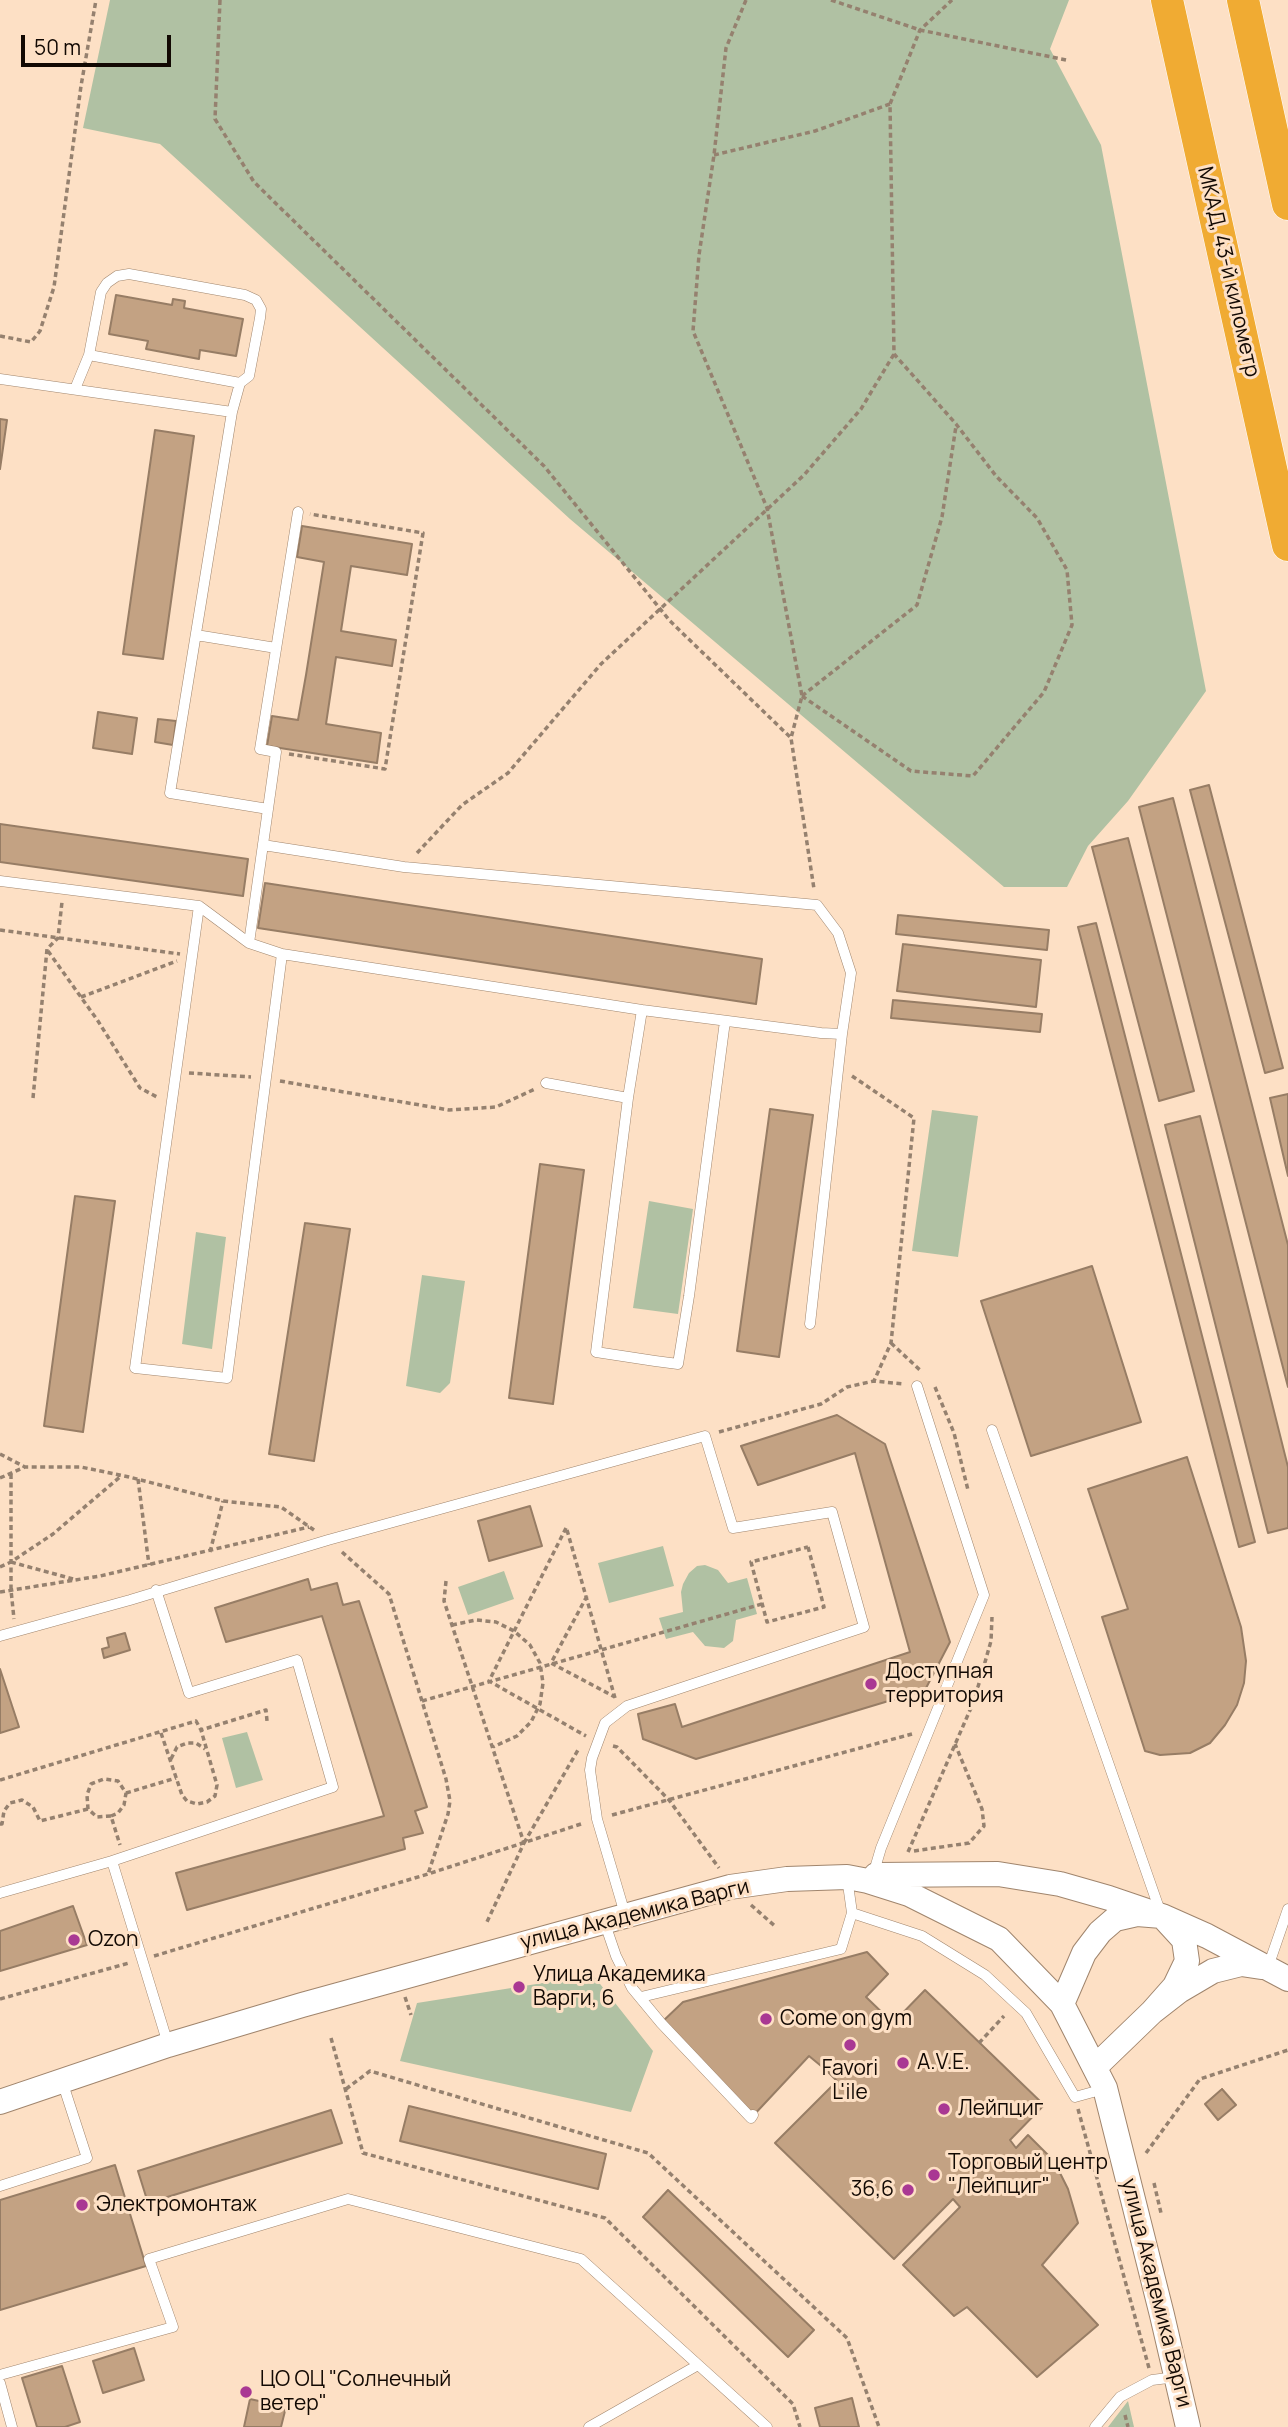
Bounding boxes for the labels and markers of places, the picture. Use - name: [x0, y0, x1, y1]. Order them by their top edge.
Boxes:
- place label: Доступная территория: [885, 1659, 1004, 1709]
- marker: Доступная территория: [863, 1676, 879, 1692]
- place label: Ozon: [88, 1927, 138, 1953]
- marker: Ozon: [66, 1932, 82, 1948]
- place label: Улица Академика Варги, 6: [533, 1962, 706, 2012]
- marker: Улица Академика Варги, 6: [511, 1979, 527, 1995]
- place label: Come on gym: [780, 2006, 912, 2032]
- marker: Come on gym: [758, 2011, 774, 2027]
- marker: Favori L'ile: [842, 2037, 858, 2053]
- place label: A.V.E.: [917, 2050, 970, 2076]
- marker: A.V.E.: [895, 2055, 911, 2071]
- place label: Favori L'ile: [822, 2056, 878, 2106]
- place label: Лейпциг: [958, 2096, 1044, 2122]
- marker: Лейпциг: [936, 2101, 952, 2117]
- place label: Торговый центр "Лейпциг": [948, 2150, 1108, 2200]
- marker: Торговый центр "Лейпциг": [926, 2167, 942, 2183]
- place label: 36,6: [851, 2177, 894, 2203]
- marker: 36,6: [900, 2182, 916, 2198]
- place label: Электромонтаж: [96, 2192, 257, 2218]
- marker: Электромонтаж: [74, 2197, 90, 2213]
- place label: ЦО ОЦ "Солнечный ветер": [260, 2367, 451, 2417]
- marker: ЦО ОЦ "Солнечный ветер": [238, 2384, 254, 2400]

